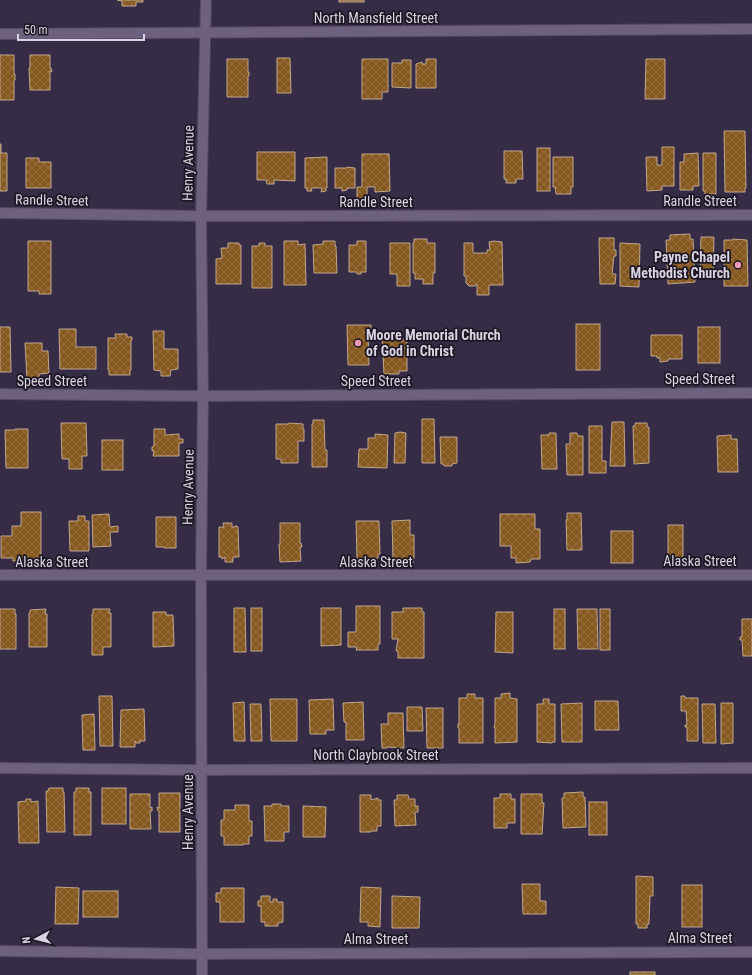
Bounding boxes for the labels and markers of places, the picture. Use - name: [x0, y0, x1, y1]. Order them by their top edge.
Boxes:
- place label: Payne Chapel Methodist Church: [631, 249, 730, 281]
- marker: Payne Chapel Methodist Church: [733, 260, 743, 270]
- place label: Moore Memorial Church of God in Christ: [366, 327, 501, 359]
- marker: Moore Memorial Church of God in Christ: [353, 338, 363, 348]

